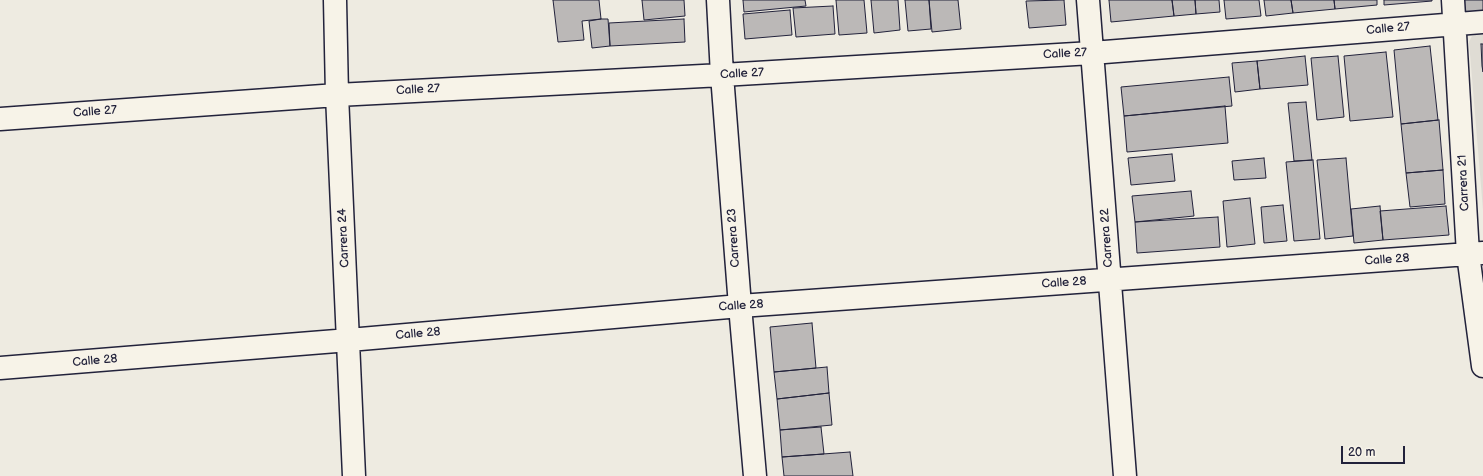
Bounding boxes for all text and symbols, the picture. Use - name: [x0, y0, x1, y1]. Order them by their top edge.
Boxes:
- street label: Calle 27: [1365, 20, 1411, 38]
- street label: Calle 27: [1043, 46, 1087, 62]
- street label: Calle 27: [720, 66, 764, 82]
- street label: Calle 27: [396, 82, 440, 98]
- street label: Calle 27: [73, 103, 117, 121]
- street label: Carrera 21: [1455, 154, 1473, 212]
- street label: Carrera 24: [335, 208, 353, 268]
- street label: Carrera 23: [725, 208, 743, 268]
- street label: Carrera 22: [1098, 208, 1116, 268]
- street label: Calle 28: [1364, 251, 1410, 269]
- street label: Calle 28: [1041, 274, 1087, 292]
- street label: Calle 28: [718, 297, 764, 315]
- street label: Calle 28: [395, 325, 441, 343]
- street label: Calle 28: [72, 352, 118, 370]
- scale bar: [1343, 438, 1407, 464]
- text: 20 m: [1348, 445, 1375, 460]

